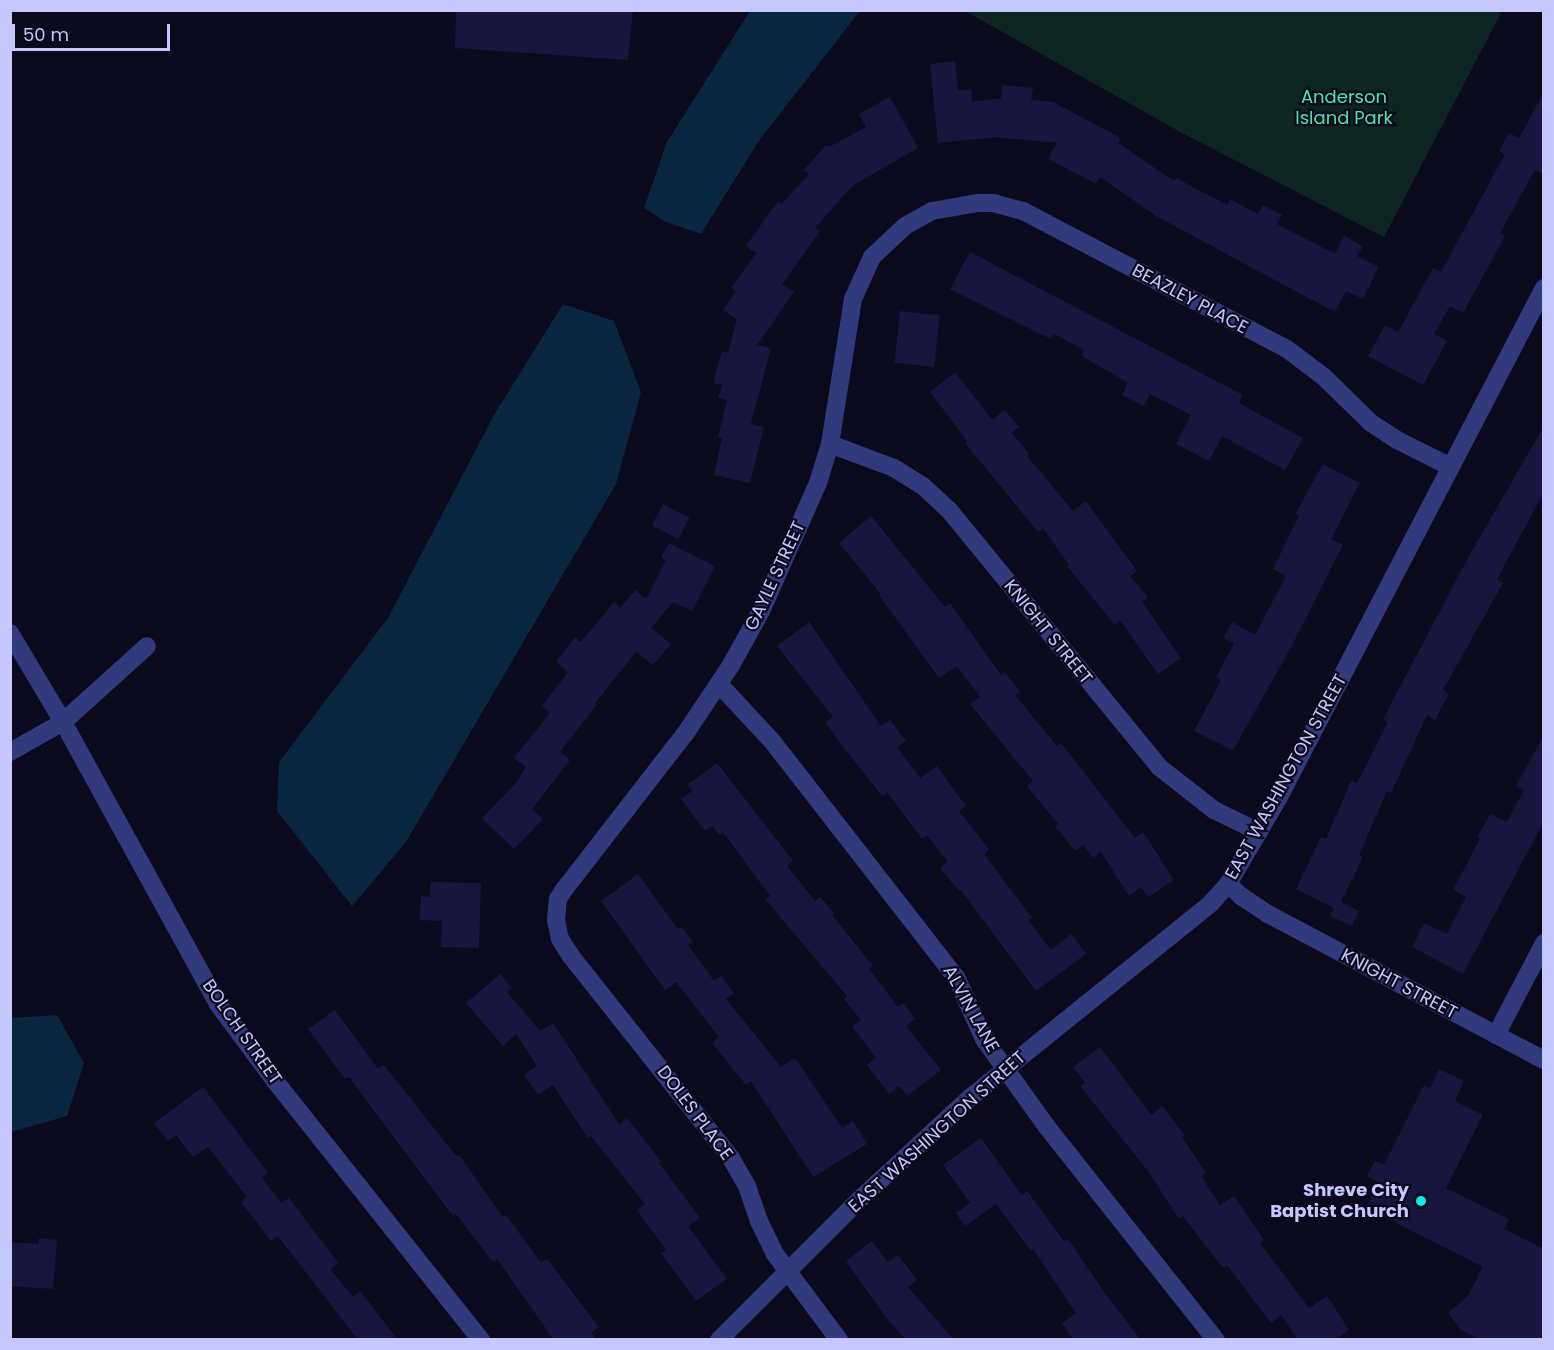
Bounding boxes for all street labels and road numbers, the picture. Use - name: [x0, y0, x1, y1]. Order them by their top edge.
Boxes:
- street label: BEAZLEY PLACE: [1128, 259, 1252, 339]
- street label: GAYLE STREET: [740, 518, 810, 634]
- street label: KNIGHT STREET: [999, 575, 1097, 689]
- street label: EAST WASHINGTON STREET: [1221, 671, 1351, 883]
- street label: KNIGHT STREET: [1337, 944, 1461, 1024]
- street label: ALVIN LANE: [938, 962, 1004, 1056]
- street label: BOLCH STREET: [198, 975, 286, 1089]
- street label: EAST WASHINGTON STREET: [844, 1047, 1030, 1217]
- street label: DOLES PLACE: [652, 1061, 738, 1165]

